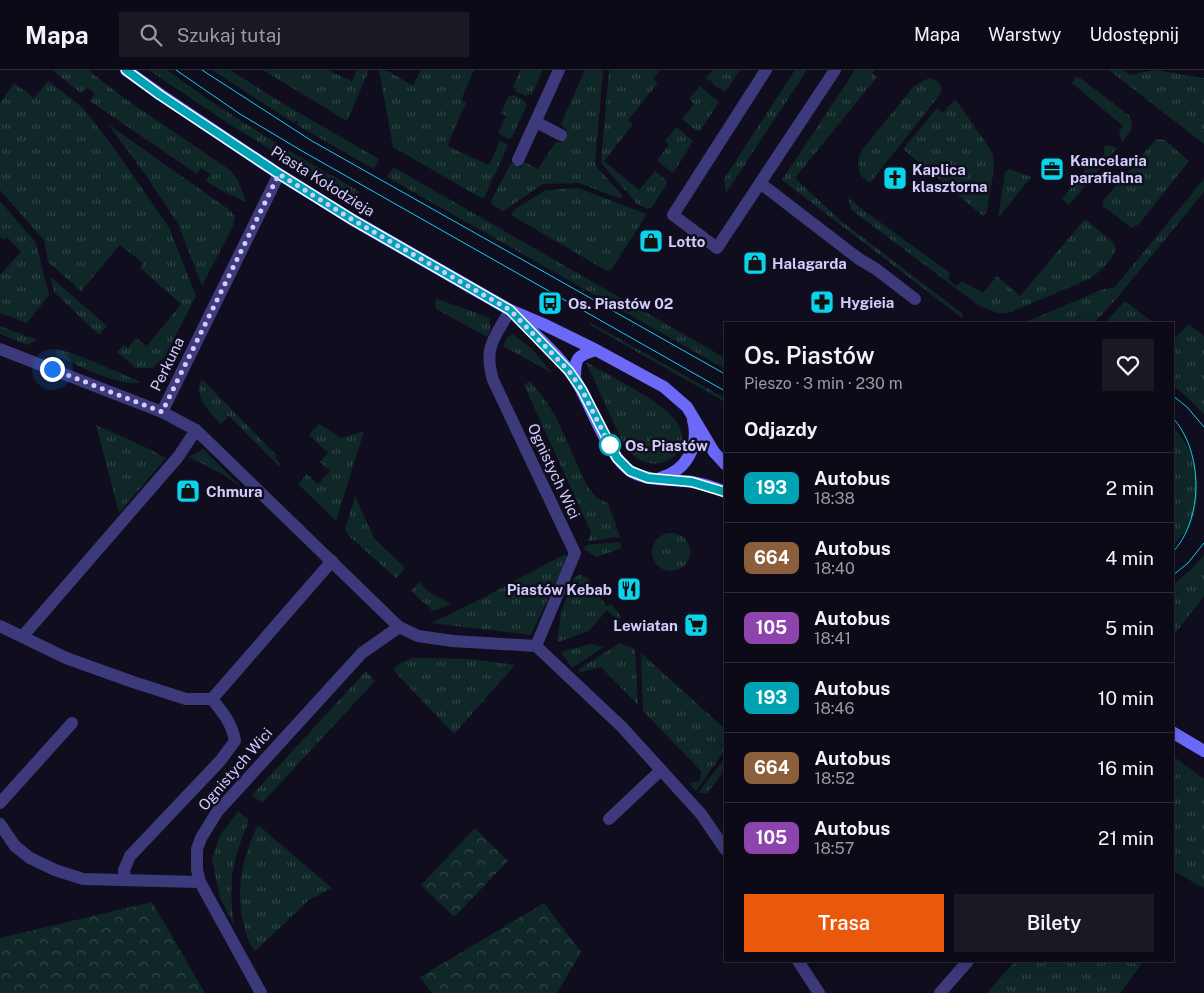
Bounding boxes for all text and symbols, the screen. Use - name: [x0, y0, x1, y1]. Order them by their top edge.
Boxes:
- search box: [119, 12, 469, 57]
- text: Mapa: [25, 21, 89, 49]
- icon: search: [137, 21, 165, 49]
- text: Szukaj tutaj: [177, 24, 281, 46]
- text: Mapa: [914, 24, 960, 45]
- text: Warstwy: [988, 24, 1061, 45]
- text: Udostępnij: [1089, 24, 1179, 45]
- street label: Piasta Kołodzieja: [268, 142, 378, 220]
- place label: Kancelaria parafialna: [1070, 152, 1147, 186]
- office icon: Kancelaria parafialna: [1039, 156, 1065, 182]
- place label: Kaplica klasztorna: [912, 161, 988, 195]
- church icon: Kaplica klasztorna: [882, 165, 908, 191]
- shop icon: Lotto: [638, 228, 664, 254]
- place label: Lotto: [668, 233, 706, 250]
- shop icon: Halagarda: [742, 250, 768, 276]
- place label: Halagarda: [772, 255, 847, 272]
- pharmacy icon: Hygieia: [809, 289, 835, 315]
- bus stop icon: Os. Piastów 02: [537, 290, 563, 316]
- place label: Hygieia: [840, 294, 894, 311]
- place label: Os. Piastów 02: [568, 295, 673, 312]
- street label: Perkuna: [147, 334, 187, 394]
- button: heart: [1102, 339, 1154, 391]
- text: Os. Piastów: [744, 341, 875, 369]
- your location: [40, 357, 65, 382]
- text: Pieszo · 3 min · 230 m: [744, 374, 903, 393]
- text: Odjazdy: [744, 418, 818, 440]
- street label: Ognistych Wici: [524, 420, 584, 522]
- marker: Os. Piastów: [599, 434, 621, 456]
- place label: Os. Piastów: [625, 437, 708, 454]
- text: Autobus: [814, 467, 890, 489]
- text: 193: [756, 477, 787, 498]
- text: 2 min: [1106, 477, 1154, 499]
- shop icon: Chmura: [175, 478, 201, 504]
- place label: Chmura: [206, 483, 263, 500]
- text: 18:38: [814, 489, 855, 508]
- text: Autobus: [814, 537, 891, 559]
- text: 664: [754, 547, 789, 568]
- text: 4 min: [1105, 547, 1154, 569]
- text: 18:40: [814, 559, 855, 578]
- restaurant icon: Piastów Kebab: [616, 576, 642, 602]
- place label: Piastów Kebab: [507, 581, 612, 598]
- text: Autobus: [814, 607, 890, 629]
- supermarket icon: Lewiatan: [683, 612, 709, 638]
- place label: Lewiatan: [613, 617, 678, 634]
- text: 105: [756, 617, 787, 638]
- text: 5 min: [1105, 617, 1154, 639]
- text: 18:41: [814, 629, 851, 648]
- text: Autobus: [814, 677, 890, 699]
- text: 193: [756, 687, 787, 708]
- text: 10 min: [1098, 687, 1154, 709]
- text: 18:46: [814, 699, 854, 718]
- street label: Ognistych Wici: [195, 724, 275, 814]
- text: Autobus: [814, 747, 891, 769]
- text: 664: [754, 757, 789, 778]
- text: 16 min: [1098, 757, 1154, 779]
- text: 18:52: [814, 769, 855, 788]
- text: Autobus: [814, 817, 890, 839]
- text: 105: [756, 827, 787, 848]
- text: 21 min: [1098, 827, 1154, 849]
- text: 18:57: [814, 839, 854, 858]
- button: Trasa: [744, 894, 944, 952]
- button: Bilety: [954, 894, 1154, 952]

